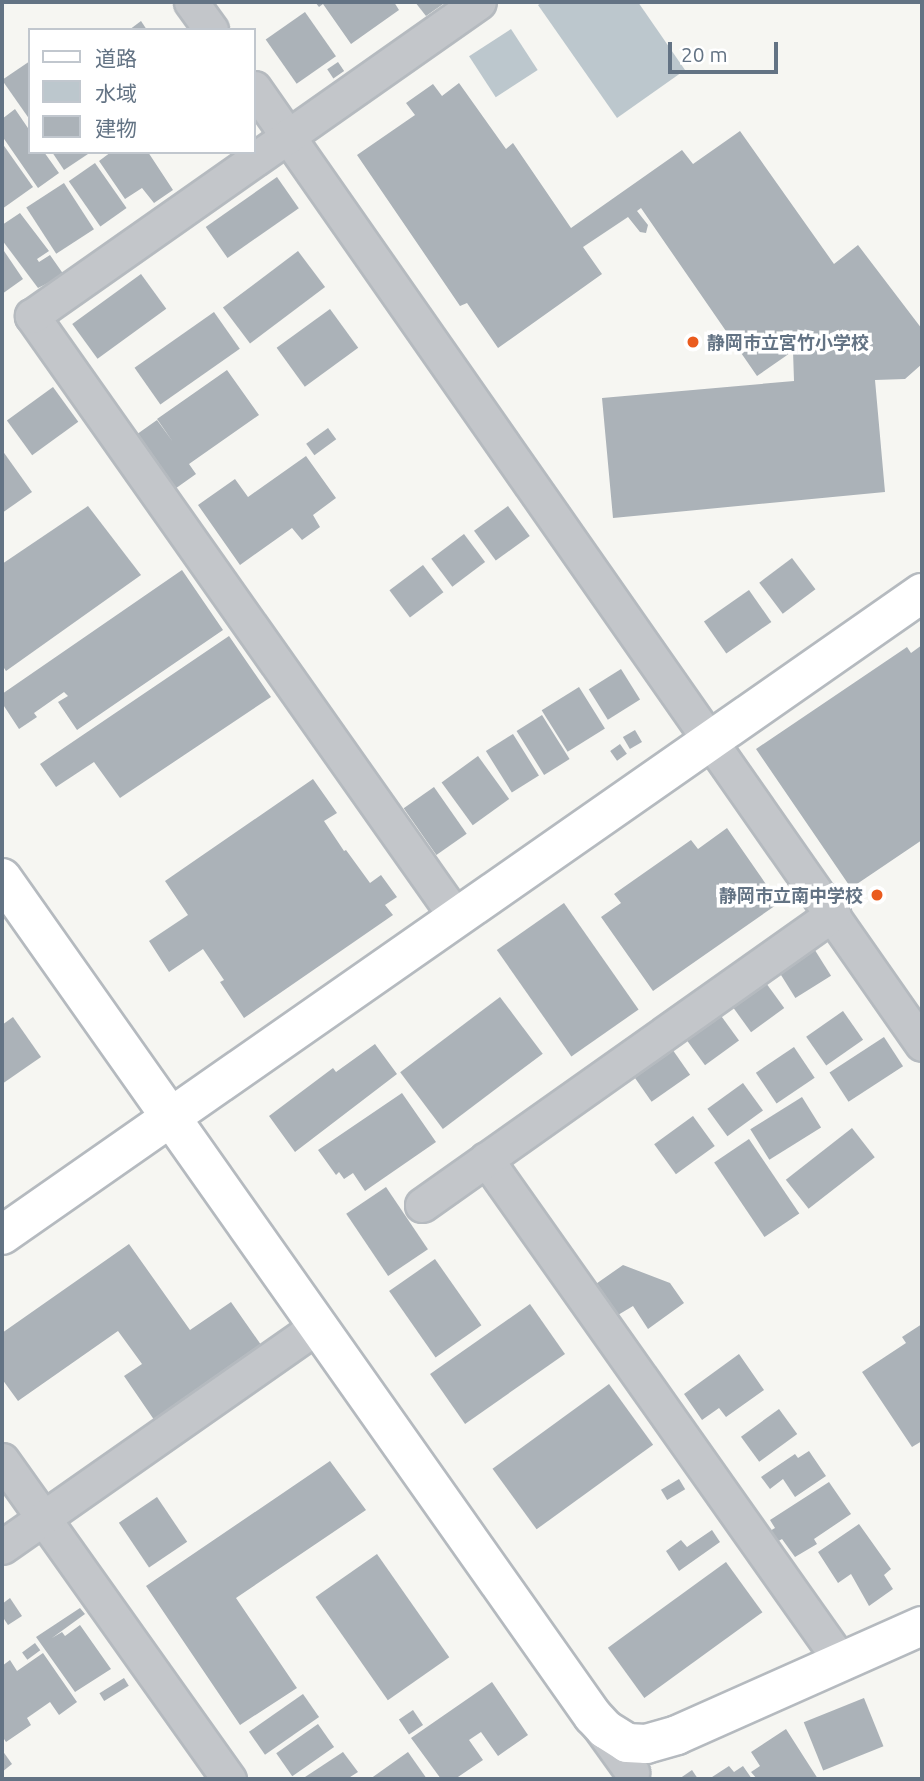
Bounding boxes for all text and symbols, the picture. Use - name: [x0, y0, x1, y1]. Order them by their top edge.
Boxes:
- legend: [28, 28, 256, 154]
- scale bar: [672, 28, 782, 72]
- text: 20 m: [681, 42, 728, 66]
- text: 道路: [95, 46, 137, 70]
- text: 水域: [95, 81, 137, 105]
- text: 建物: [95, 116, 137, 140]
- place label: 静岡市立宮竹小学校: [707, 331, 869, 353]
- marker: 静岡市立宮竹小学校: [685, 334, 701, 350]
- place label: 静岡市立南中学校: [719, 884, 863, 906]
- marker: 静岡市立南中学校: [869, 887, 885, 903]

